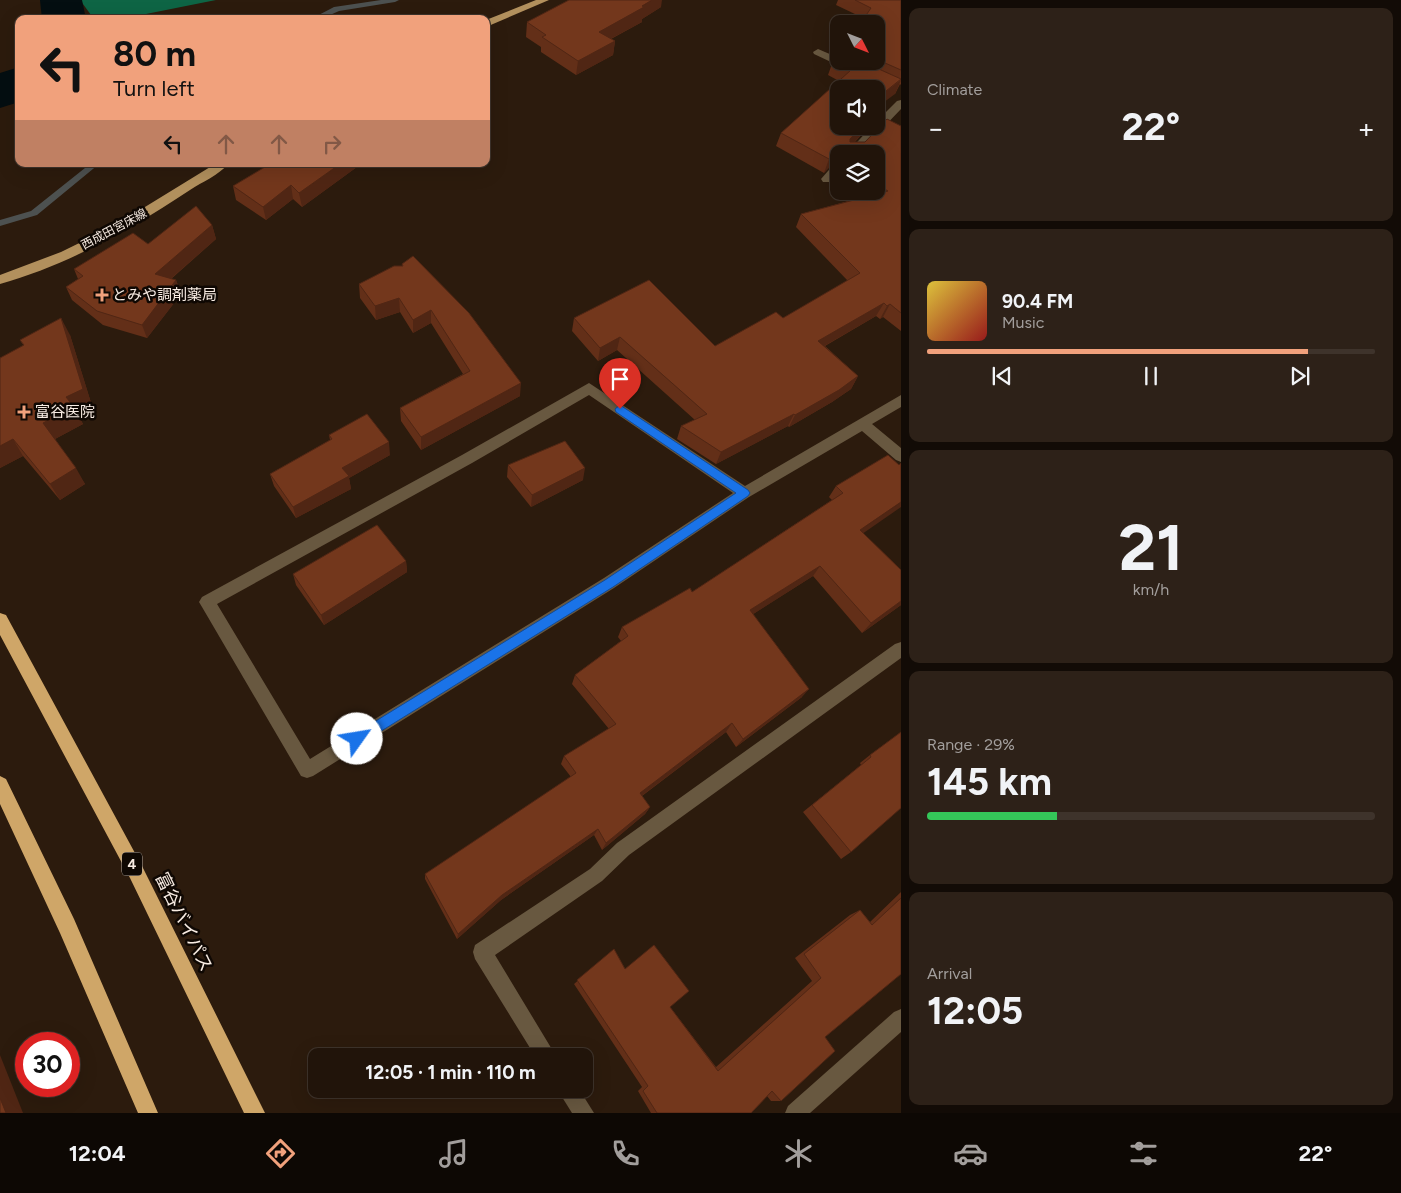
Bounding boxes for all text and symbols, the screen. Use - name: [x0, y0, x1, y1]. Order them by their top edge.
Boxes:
- north arrow: [830, 15, 885, 70]
- map controls: [830, 15, 885, 200]
- text: 80 m: [113, 33, 196, 75]
- icon: left: [30, 35, 95, 100]
- text: Turn left: [113, 75, 195, 102]
- button: sound: [830, 80, 885, 135]
- text: Climate: [927, 80, 982, 99]
- text: 22°: [1122, 104, 1180, 150]
- text: −: [927, 111, 944, 145]
- text: +: [1358, 111, 1375, 145]
- icon: left: [159, 130, 187, 158]
- icon: ahead: [212, 130, 240, 158]
- icon: ahead: [265, 130, 293, 158]
- icon: right: [318, 130, 346, 158]
- button: layers: [830, 145, 885, 200]
- street label: 西成田宮床線: [79, 206, 149, 252]
- place label: とみや調剤薬局: [112, 286, 217, 304]
- marker: とみや調剤薬局: [96, 289, 108, 301]
- text: 90.4 FM: [1002, 290, 1073, 313]
- text: Music: [1002, 313, 1044, 332]
- pin: [599, 358, 641, 409]
- icon: previous: [988, 362, 1016, 390]
- icon: pause: [1137, 362, 1165, 390]
- icon: next: [1286, 362, 1314, 390]
- icon: arrive: [606, 365, 634, 393]
- place label: 富谷医院: [35, 403, 95, 421]
- marker: 富谷医院: [17, 405, 31, 419]
- text: 21: [1118, 508, 1184, 586]
- text: km/h: [1133, 580, 1169, 599]
- position arrow: [330, 712, 382, 764]
- text: Range · 29%: [927, 735, 1015, 754]
- text: 145 km: [927, 759, 1052, 805]
- road number: 4: [122, 852, 142, 876]
- street label: 富谷バイパス: [151, 869, 217, 975]
- text: Arrival: [927, 964, 972, 983]
- text: 12:05: [927, 988, 1023, 1034]
- speed limit sign: 30: [15, 1032, 80, 1097]
- text: 12:05 · 1 min · 110 m: [365, 1061, 536, 1084]
- icon: directions: [263, 1136, 298, 1171]
- icon: music: [436, 1136, 471, 1171]
- icon: phone: [608, 1136, 643, 1171]
- icon: climate: [781, 1136, 816, 1171]
- icon: car: [953, 1136, 988, 1171]
- icon: filters: [1126, 1136, 1161, 1171]
- text: 12:04: [69, 1140, 126, 1167]
- text: 22°: [1298, 1140, 1332, 1167]

